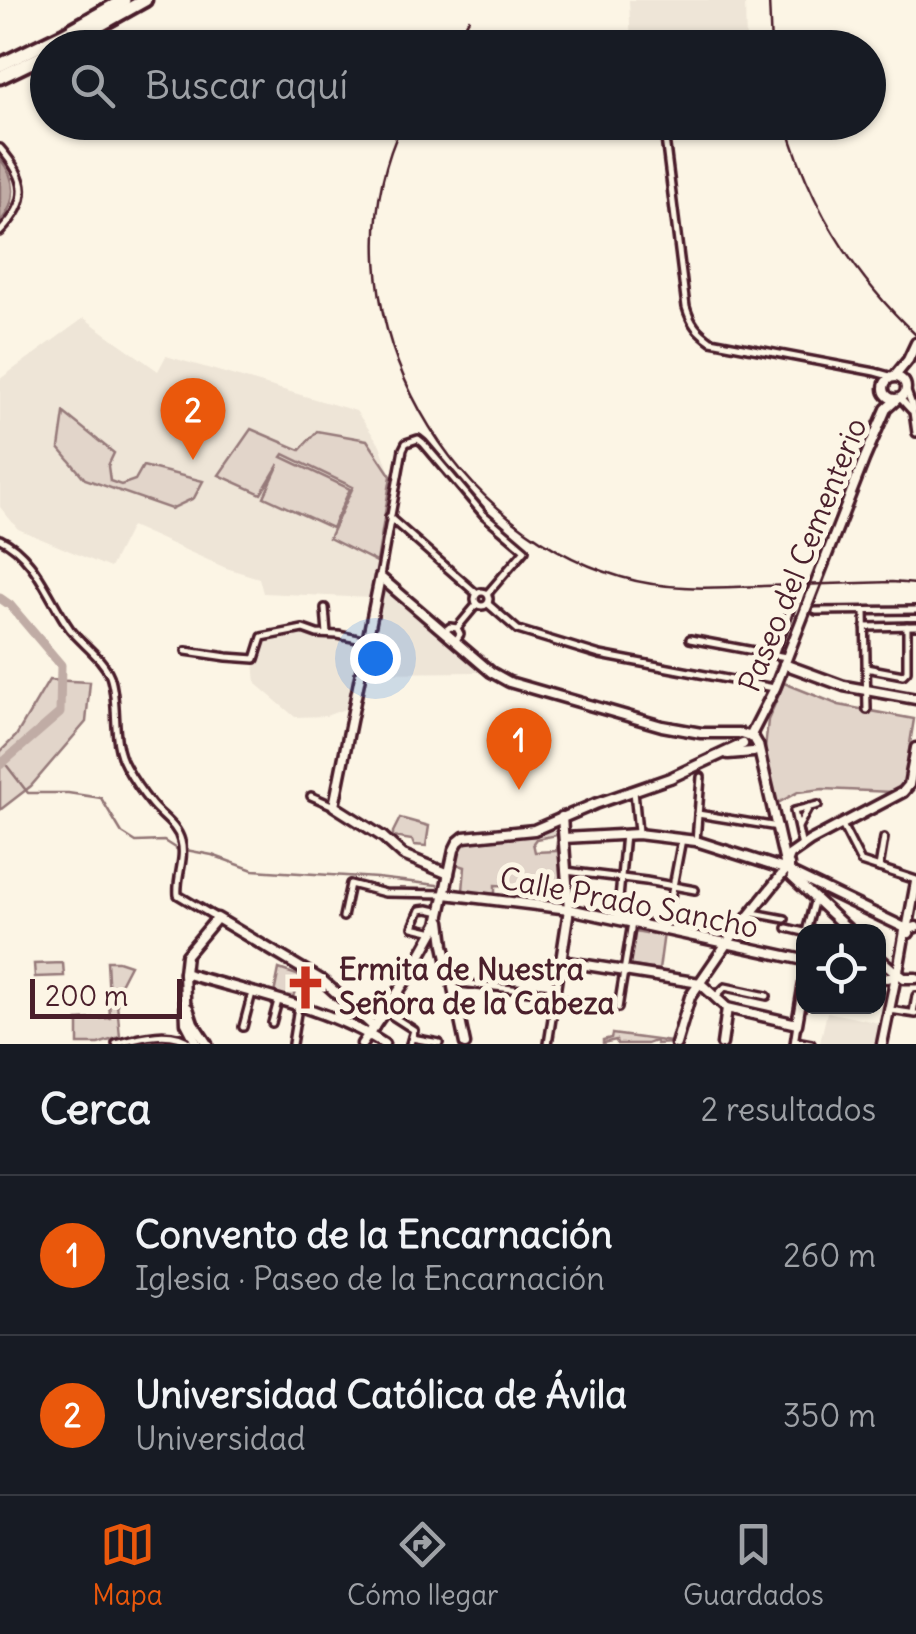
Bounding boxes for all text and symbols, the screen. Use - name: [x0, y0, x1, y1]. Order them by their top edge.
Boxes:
- search box: [30, 30, 886, 140]
- icon: search: [65, 58, 120, 113]
- text: Buscar aquí: [145, 62, 348, 109]
- pin: 2: [160, 378, 226, 460]
- street label: Paseo del Cementerio: [730, 412, 874, 697]
- your location: [350, 633, 401, 684]
- pin: 1: [486, 708, 552, 790]
- street label: Calle Prado Sancho: [497, 858, 762, 946]
- map controls: [796, 924, 886, 1014]
- button: locate: [796, 924, 886, 1014]
- place label: Ermita de Nuestra Señora de la Cabeza: [339, 950, 615, 1022]
- church icon: Ermita de Nuestra Señora de la Cabeza: [282, 963, 330, 1011]
- scale bar: [30, 974, 182, 1018]
- text: 200 m: [45, 978, 128, 1014]
- text: Cerca: [40, 1083, 151, 1135]
- text: 2 resultados: [701, 1089, 876, 1130]
- text: Convento de la Encarnación: [135, 1211, 612, 1258]
- text: 1: [66, 1235, 79, 1276]
- text: 260 m: [783, 1235, 876, 1276]
- text: Iglesia · Paseo de la Encarnación: [135, 1258, 605, 1299]
- text: Universidad Católica de Ávila: [135, 1371, 627, 1418]
- text: 2: [64, 1395, 81, 1436]
- text: 350 m: [783, 1395, 876, 1436]
- text: Universidad: [135, 1418, 306, 1459]
- tab: Mapa: [92, 1517, 163, 1613]
- tab: Cómo llegar: [347, 1517, 499, 1613]
- tab: Guardados: [683, 1517, 824, 1613]

